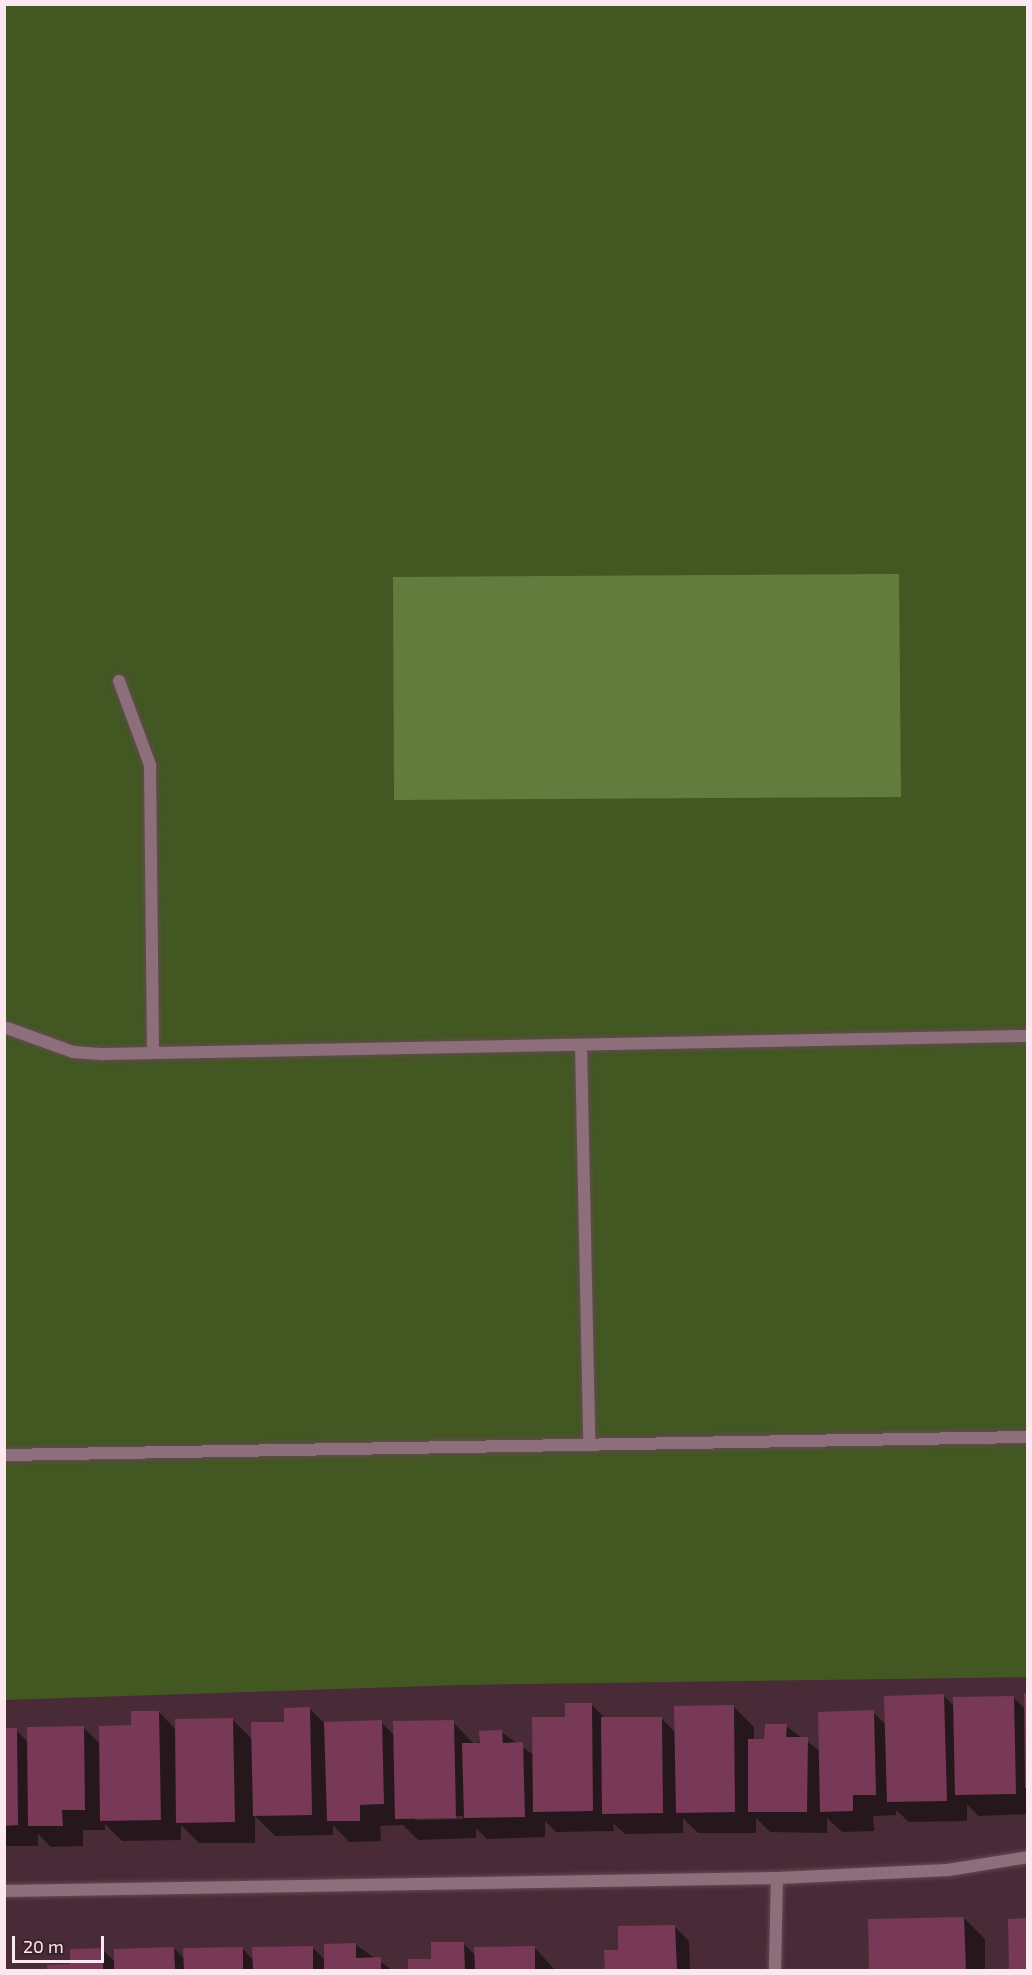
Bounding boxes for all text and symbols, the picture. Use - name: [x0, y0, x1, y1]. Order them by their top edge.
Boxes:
- scale bar: [15, 1924, 106, 1962]
- text: 20 m: [23, 1935, 64, 1957]

